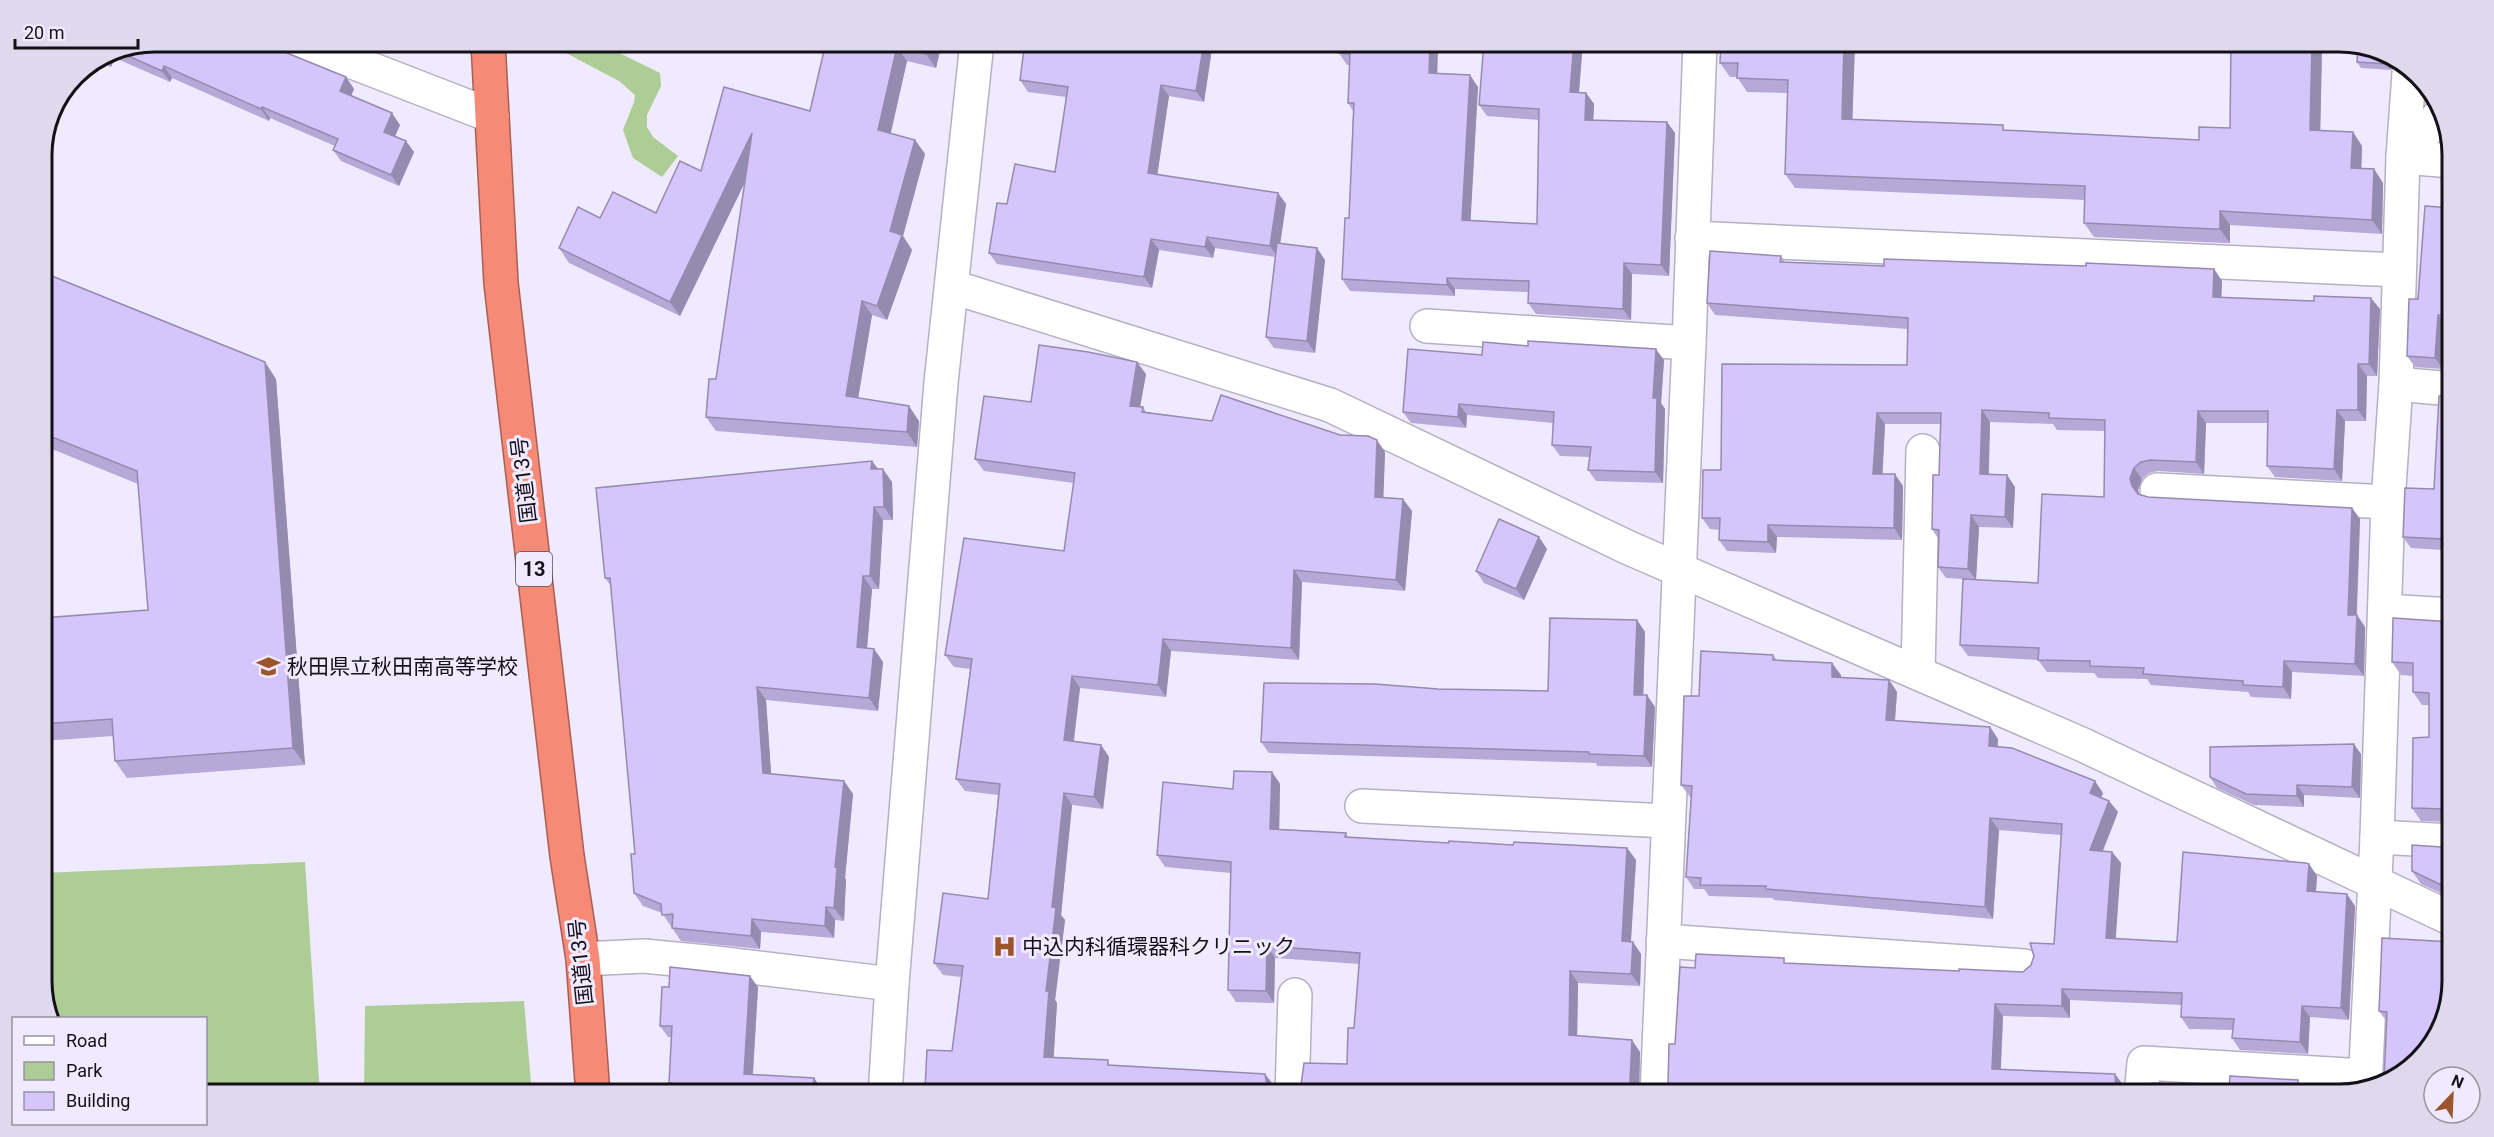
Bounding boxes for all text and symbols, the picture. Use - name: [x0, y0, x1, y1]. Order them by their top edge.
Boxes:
- scale bar: [15, 12, 138, 50]
- text: 20 m: [24, 22, 64, 43]
- street label: 国道13号: [507, 436, 541, 524]
- road number: 13: [516, 552, 552, 586]
- school or university icon: 秋田県立秋田南高等学校: [256, 654, 282, 680]
- place label: 秋田県立秋田南高等学校: [287, 655, 518, 679]
- street label: 国道13号: [565, 918, 597, 1006]
- hospital icon: 中込内科循環器科クリニック: [991, 934, 1017, 960]
- place label: 中込内科循環器科クリニック: [1022, 935, 1295, 959]
- legend: [12, 1017, 207, 1125]
- text: Road: [66, 1030, 107, 1051]
- text: Park: [66, 1060, 103, 1081]
- north arrow: [2422, 1065, 2482, 1125]
- text: N: [2449, 1071, 2467, 1093]
- text: Building: [66, 1090, 130, 1111]

